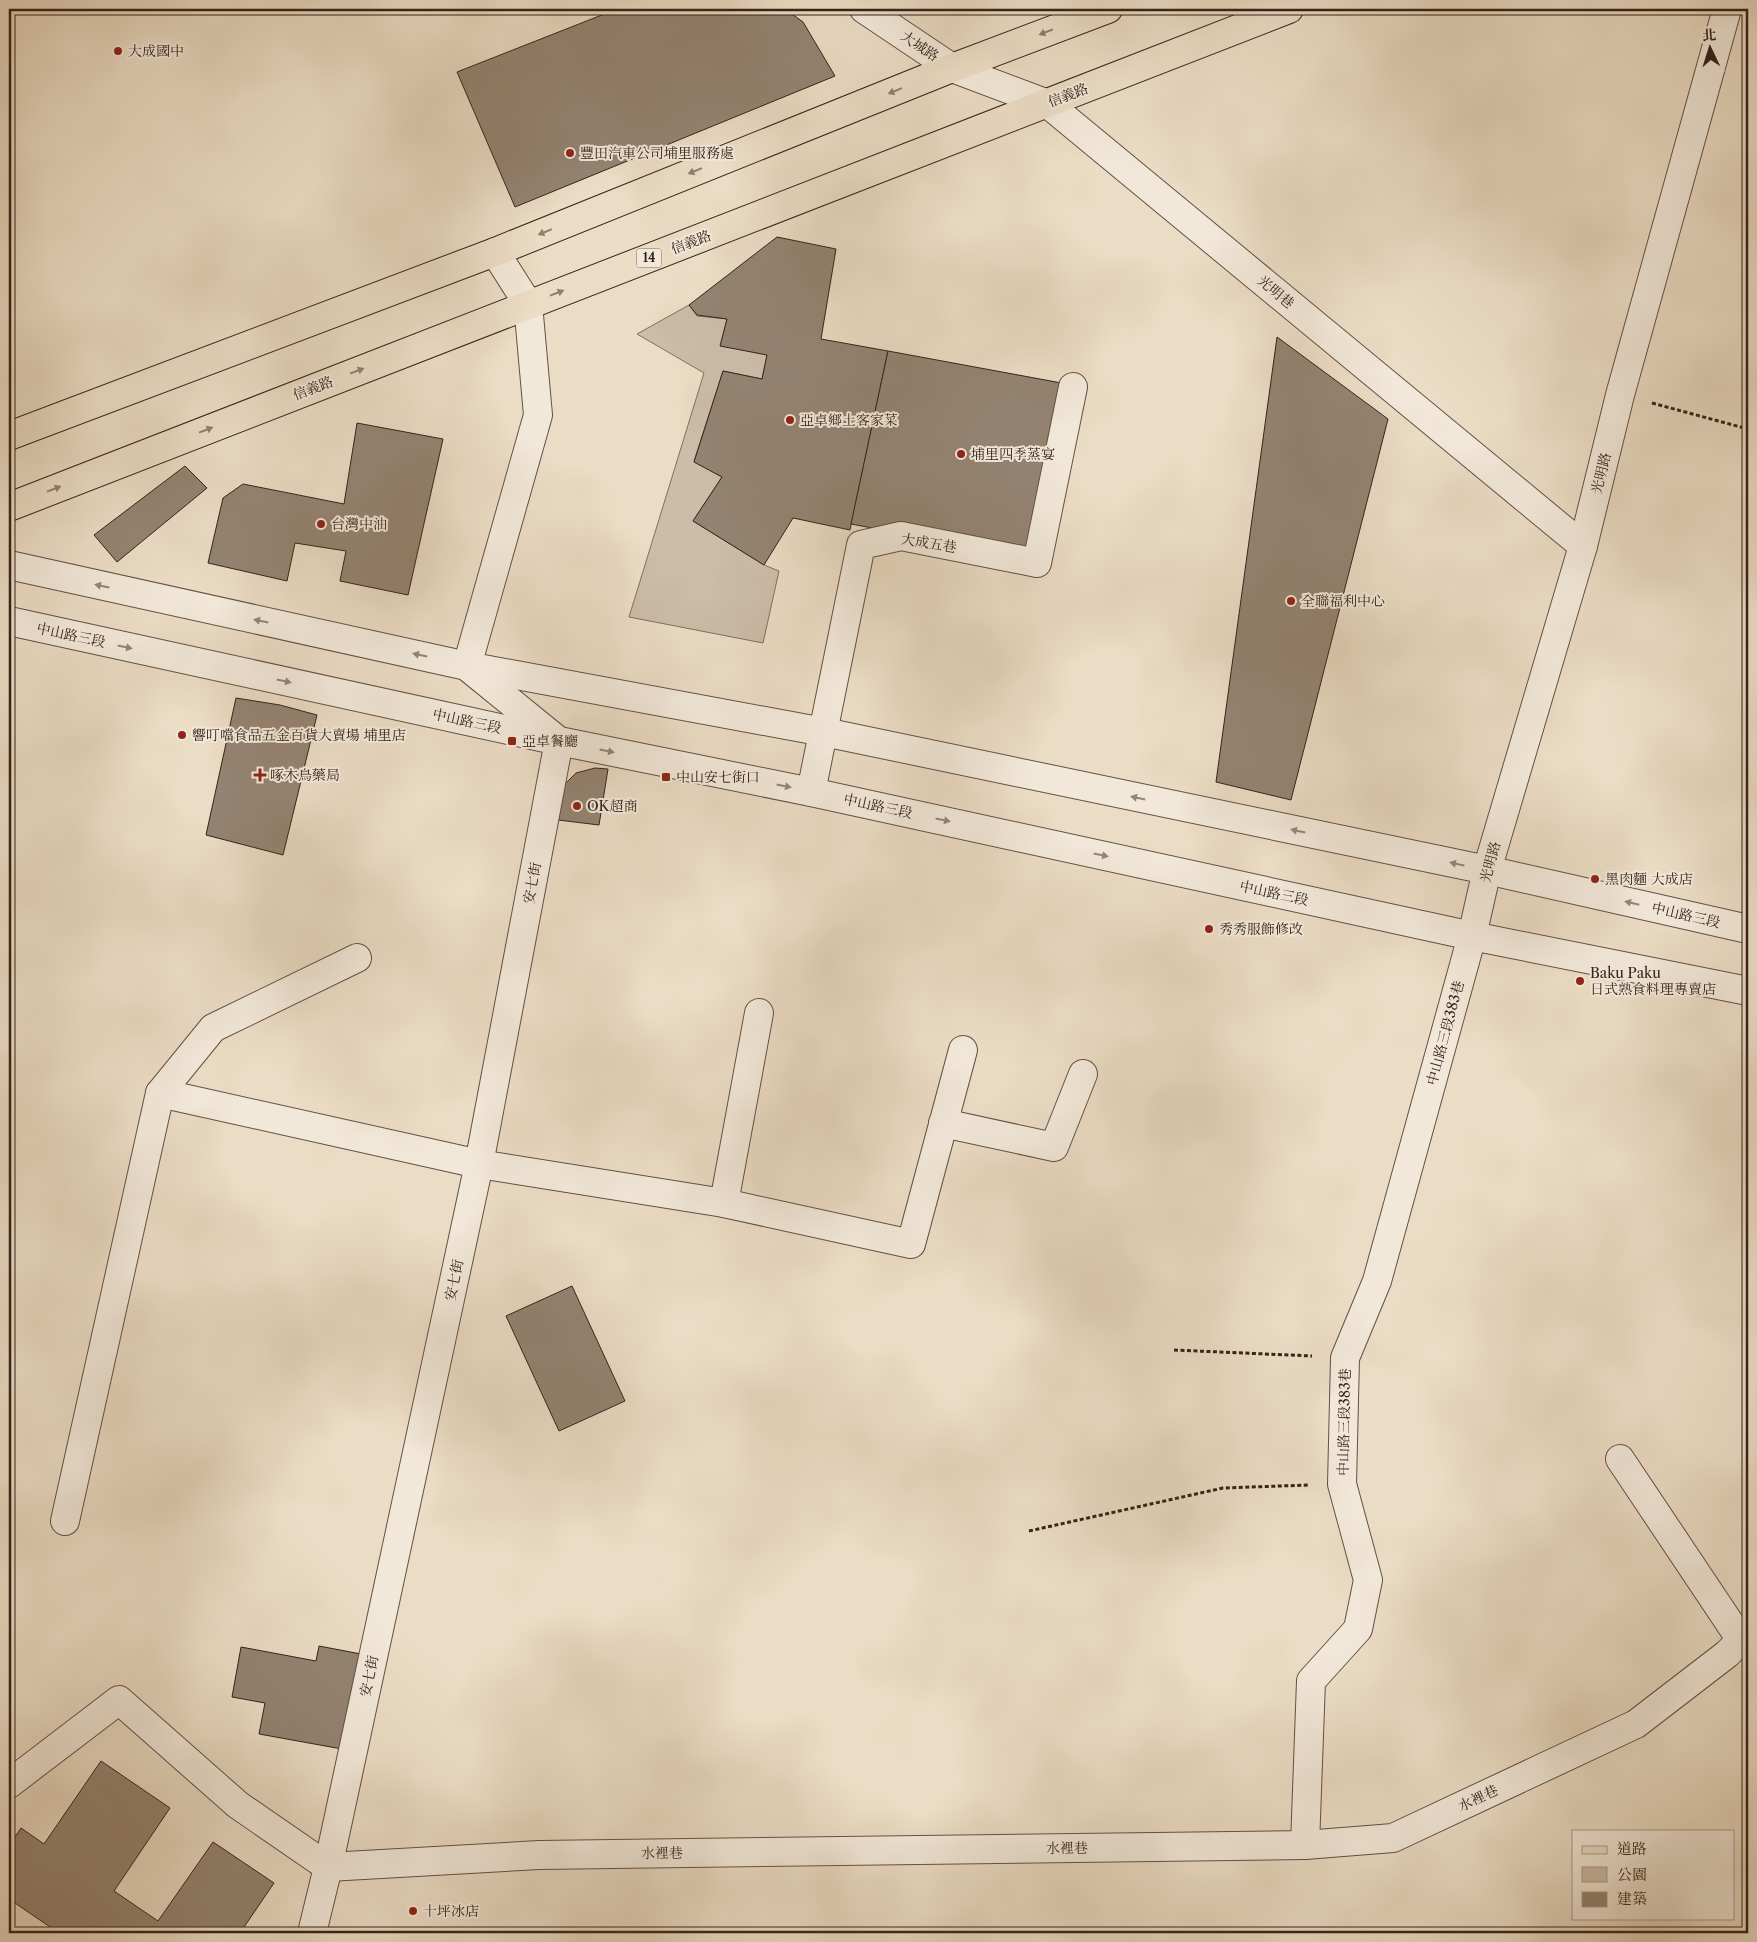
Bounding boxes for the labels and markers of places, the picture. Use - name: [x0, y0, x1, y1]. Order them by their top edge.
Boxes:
- place label: 大成國中: [128, 42, 184, 60]
- marker: 大成國中: [112, 45, 124, 57]
- place label: 豐田汽車公司埔里服務處: [580, 144, 734, 162]
- marker: 豐田汽車公司埔里服務處: [564, 147, 576, 159]
- place label: 亞卓鄉土客家菜: [800, 411, 898, 429]
- marker: 亞卓鄉土客家菜: [784, 414, 796, 426]
- place label: 埔里四季蒸宴: [971, 445, 1055, 463]
- marker: 埔里四季蒸宴: [955, 448, 967, 460]
- place label: 台灣中油: [331, 515, 387, 533]
- marker: 台灣中油: [315, 518, 327, 530]
- place label: 全聯福利中心: [1301, 592, 1385, 610]
- marker: 全聯福利中心: [1285, 595, 1297, 607]
- place label: 響叮噹食品五金百貨大賣場 埔里店: [192, 726, 406, 744]
- marker: 響叮噹食品五金百貨大賣場 埔里店: [176, 729, 188, 741]
- place label: 亞卓餐廳: [522, 732, 578, 750]
- marker: 亞卓餐廳: [506, 735, 518, 747]
- place label: 啄木鳥藥局: [270, 766, 340, 784]
- place label: 中山安七街口: [676, 768, 760, 786]
- marker: 啄木鳥藥局: [254, 769, 266, 781]
- marker: 中山安七街口: [660, 771, 672, 783]
- place label: OK超商: [587, 797, 637, 815]
- marker: OK超商: [571, 800, 583, 812]
- place label: 黑肉麵 大成店: [1605, 870, 1693, 888]
- marker: 黑肉麵 大成店: [1589, 873, 1601, 885]
- place label: 秀秀服飾修改: [1219, 920, 1303, 938]
- marker: 秀秀服飾修改: [1203, 923, 1215, 935]
- place label: Baku Paku 日式熟食料理專賣店: [1590, 964, 1716, 998]
- marker: Baku Paku 日式熟食料理專賣店: [1574, 975, 1586, 987]
- place label: 十坪冰店: [423, 1902, 479, 1920]
- marker: 十坪冰店: [407, 1905, 419, 1917]

